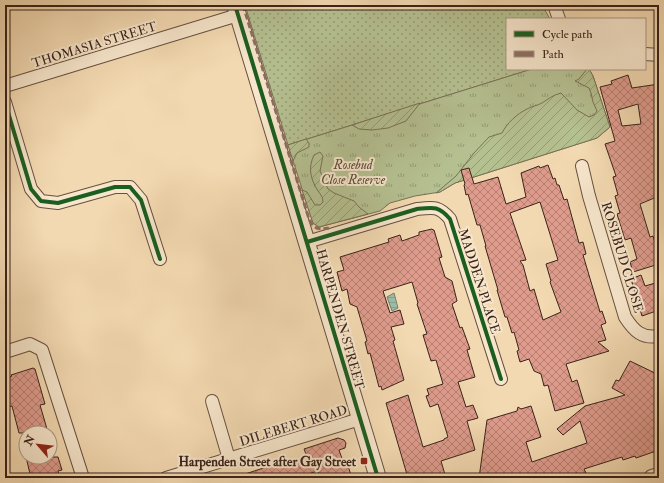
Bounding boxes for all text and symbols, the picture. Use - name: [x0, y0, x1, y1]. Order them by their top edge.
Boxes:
- street label: THOMASIA STREET: [30, 18, 159, 72]
- legend: [506, 18, 646, 70]
- text: Cycle path: [542, 27, 593, 42]
- text: Path: [542, 47, 565, 62]
- park label: Rosebud Close Reserve: [321, 157, 386, 188]
- street label: ROSEBUD CLOSE: [598, 200, 647, 315]
- street label: MADDEN PLACE: [454, 227, 504, 336]
- street label: HARPENDEN STREET: [312, 247, 368, 392]
- street label: DILEBERT ROAD: [237, 402, 349, 450]
- north arrow: [18, 425, 58, 465]
- text: N: [21, 432, 38, 449]
- place label: Harpenden Street after Gay Street: [178, 454, 357, 471]
- marker: Harpenden Street after Gay Street: [359, 456, 369, 466]

